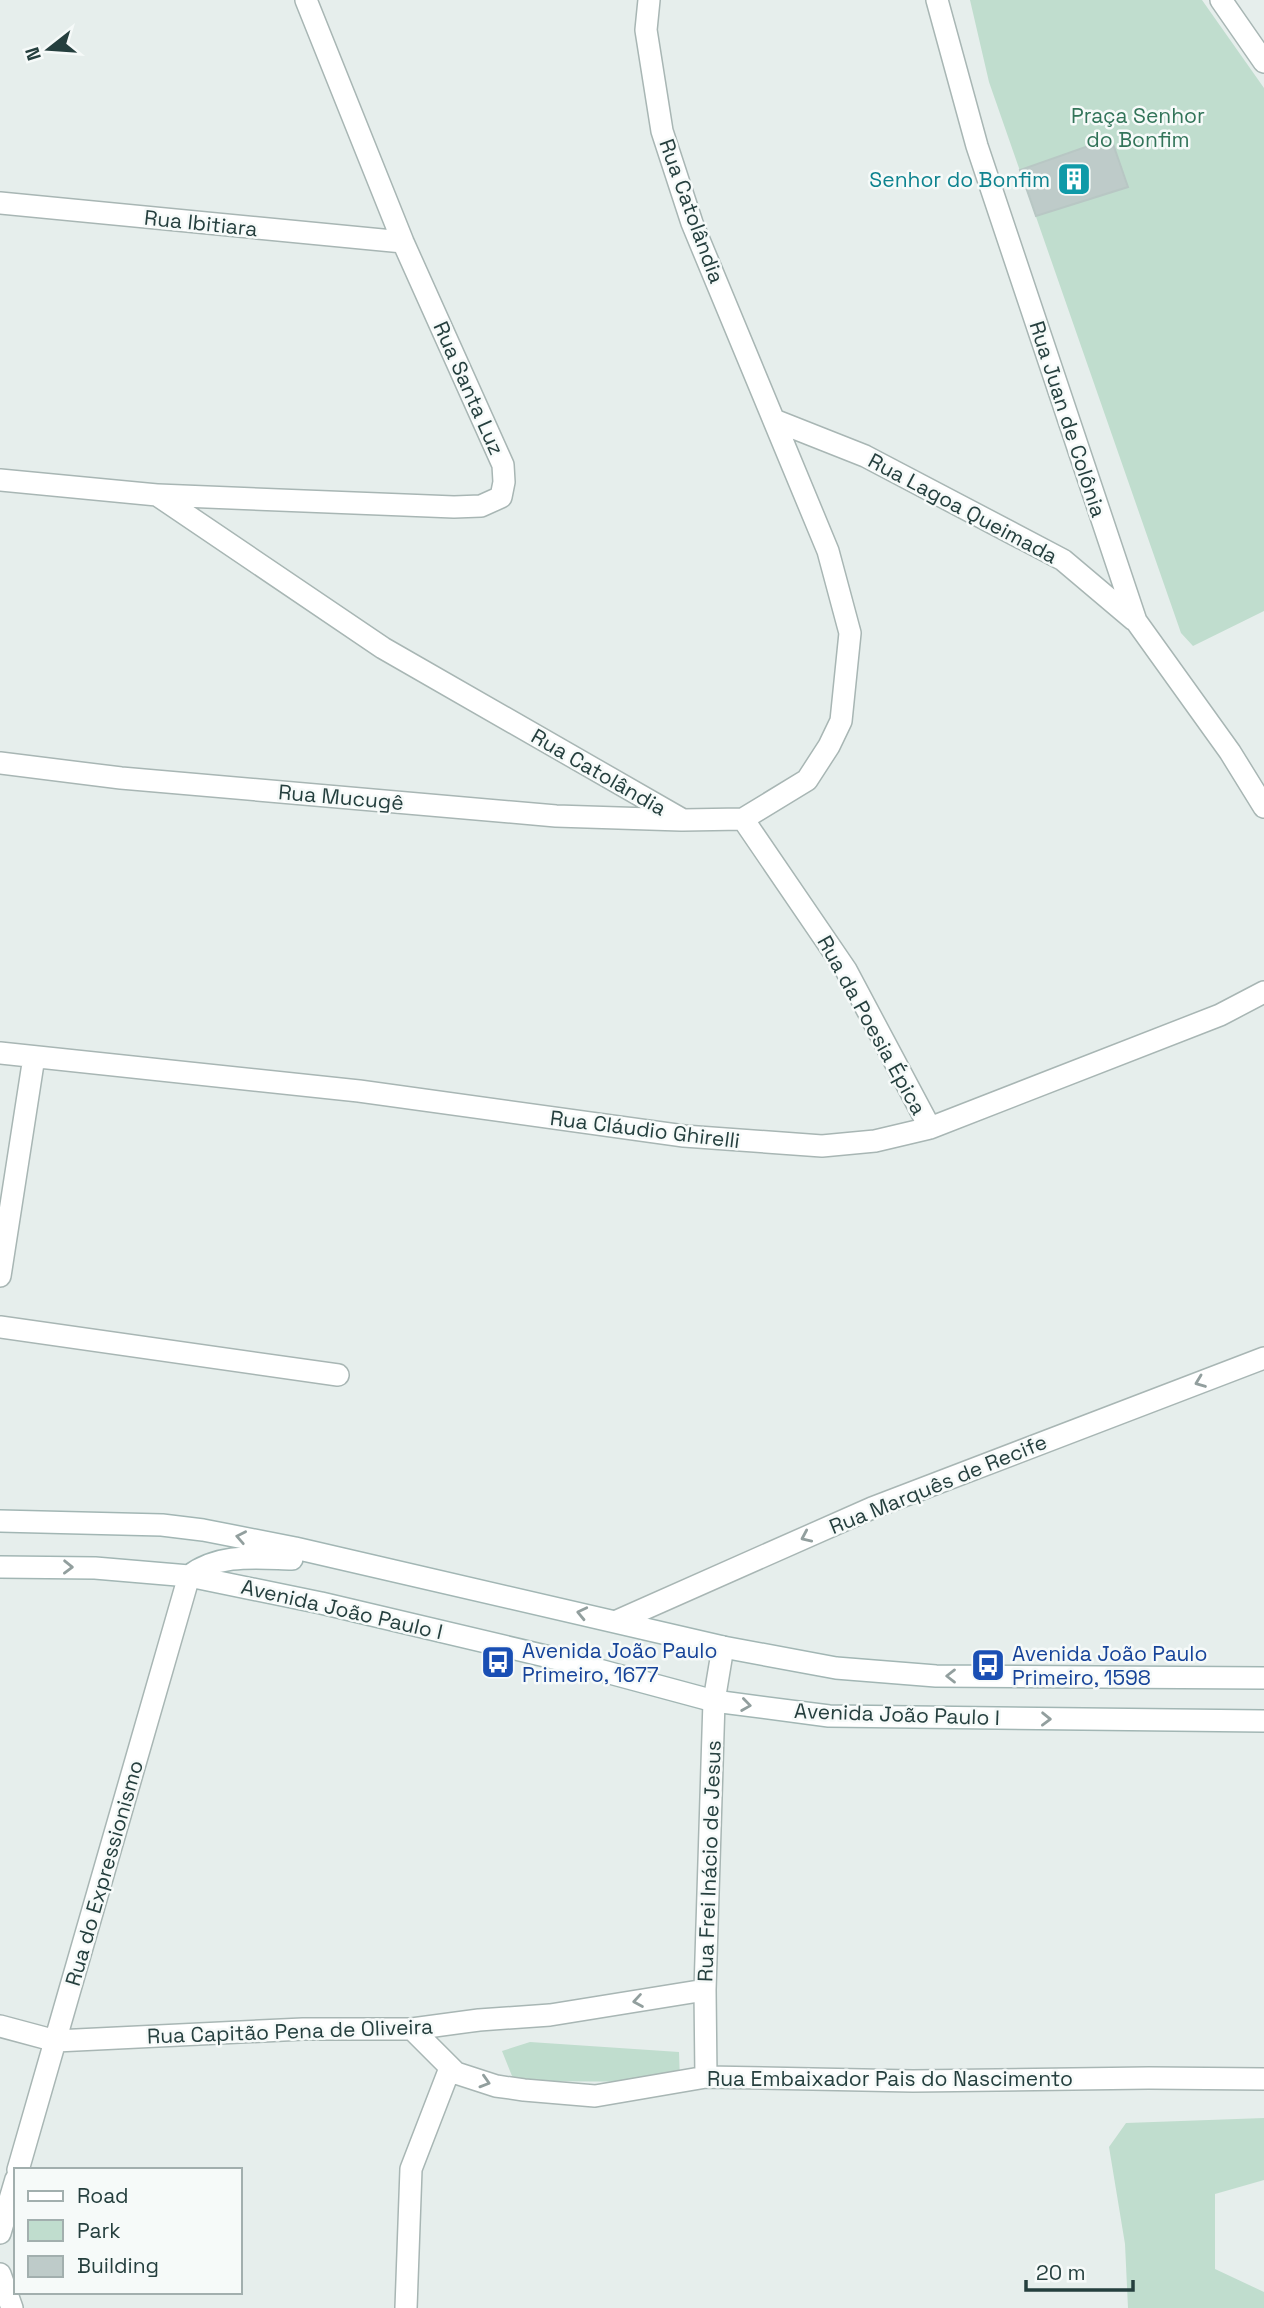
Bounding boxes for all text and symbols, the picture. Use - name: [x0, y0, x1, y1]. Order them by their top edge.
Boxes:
- north arrow: [14, 14, 84, 84]
- text: N: [19, 44, 47, 64]
- park label: Praça Senhor do Bonfim: [1071, 102, 1205, 153]
- street label: Rua Catolândia: [653, 135, 731, 287]
- building icon: Senhor do Bonfim: [1055, 160, 1093, 198]
- place label: Senhor do Bonfim: [869, 166, 1050, 193]
- street label: Rua Ibitiara: [143, 204, 259, 242]
- street label: Rua Santa Luz: [428, 317, 510, 459]
- street label: Rua Juan de Colônia: [1024, 317, 1112, 521]
- street label: Rua Lagoa Queimada: [864, 447, 1062, 569]
- street label: Rua Catolândia: [527, 722, 671, 822]
- street label: Rua Mucugê: [277, 778, 405, 816]
- street label: Rua da Poesia Épica: [811, 931, 933, 1119]
- street label: Rua Cláudio Ghirelli: [548, 1104, 742, 1154]
- one-way arrow: [1195, 1374, 1207, 1388]
- street label: Rua Marquês de Recife: [825, 1428, 1051, 1540]
- one-way arrow: [801, 1529, 813, 1543]
- one-way arrow: [235, 1531, 247, 1546]
- one-way arrow: [63, 1560, 74, 1575]
- street label: Avenida João Paulo I: [239, 1573, 445, 1645]
- one-way arrow: [577, 1607, 589, 1622]
- place label: Avenida João Paulo Primeiro, 1677: [522, 1637, 717, 1688]
- place label: Avenida João Paulo Primeiro, 1598: [1012, 1640, 1207, 1691]
- bus stop icon: Avenida João Paulo Primeiro, 1677: [479, 1643, 517, 1681]
- bus stop icon: Avenida João Paulo Primeiro, 1598: [969, 1646, 1007, 1684]
- one-way arrow: [945, 1668, 956, 1684]
- street label: Avenida João Paulo I: [794, 1697, 1000, 1731]
- one-way arrow: [740, 1698, 752, 1713]
- one-way arrow: [1041, 1711, 1052, 1726]
- street label: Rua Frei Inácio de Jesus: [691, 1740, 727, 1982]
- street label: Rua do Expressionismo: [59, 1757, 149, 1989]
- one-way arrow: [632, 1993, 644, 2008]
- street label: Rua Capitão Pena de Oliveira: [146, 2013, 434, 2049]
- street label: Rua Embaixador Pais do Nascimento: [707, 2065, 1073, 2092]
- one-way arrow: [479, 2074, 491, 2089]
- legend: [14, 2168, 242, 2294]
- text: Road: [77, 2182, 129, 2209]
- text: Park: [77, 2217, 121, 2244]
- scale bar: [1026, 2248, 1133, 2292]
- text: Building: [77, 2252, 159, 2279]
- text: 20 m: [1036, 2259, 1086, 2286]

